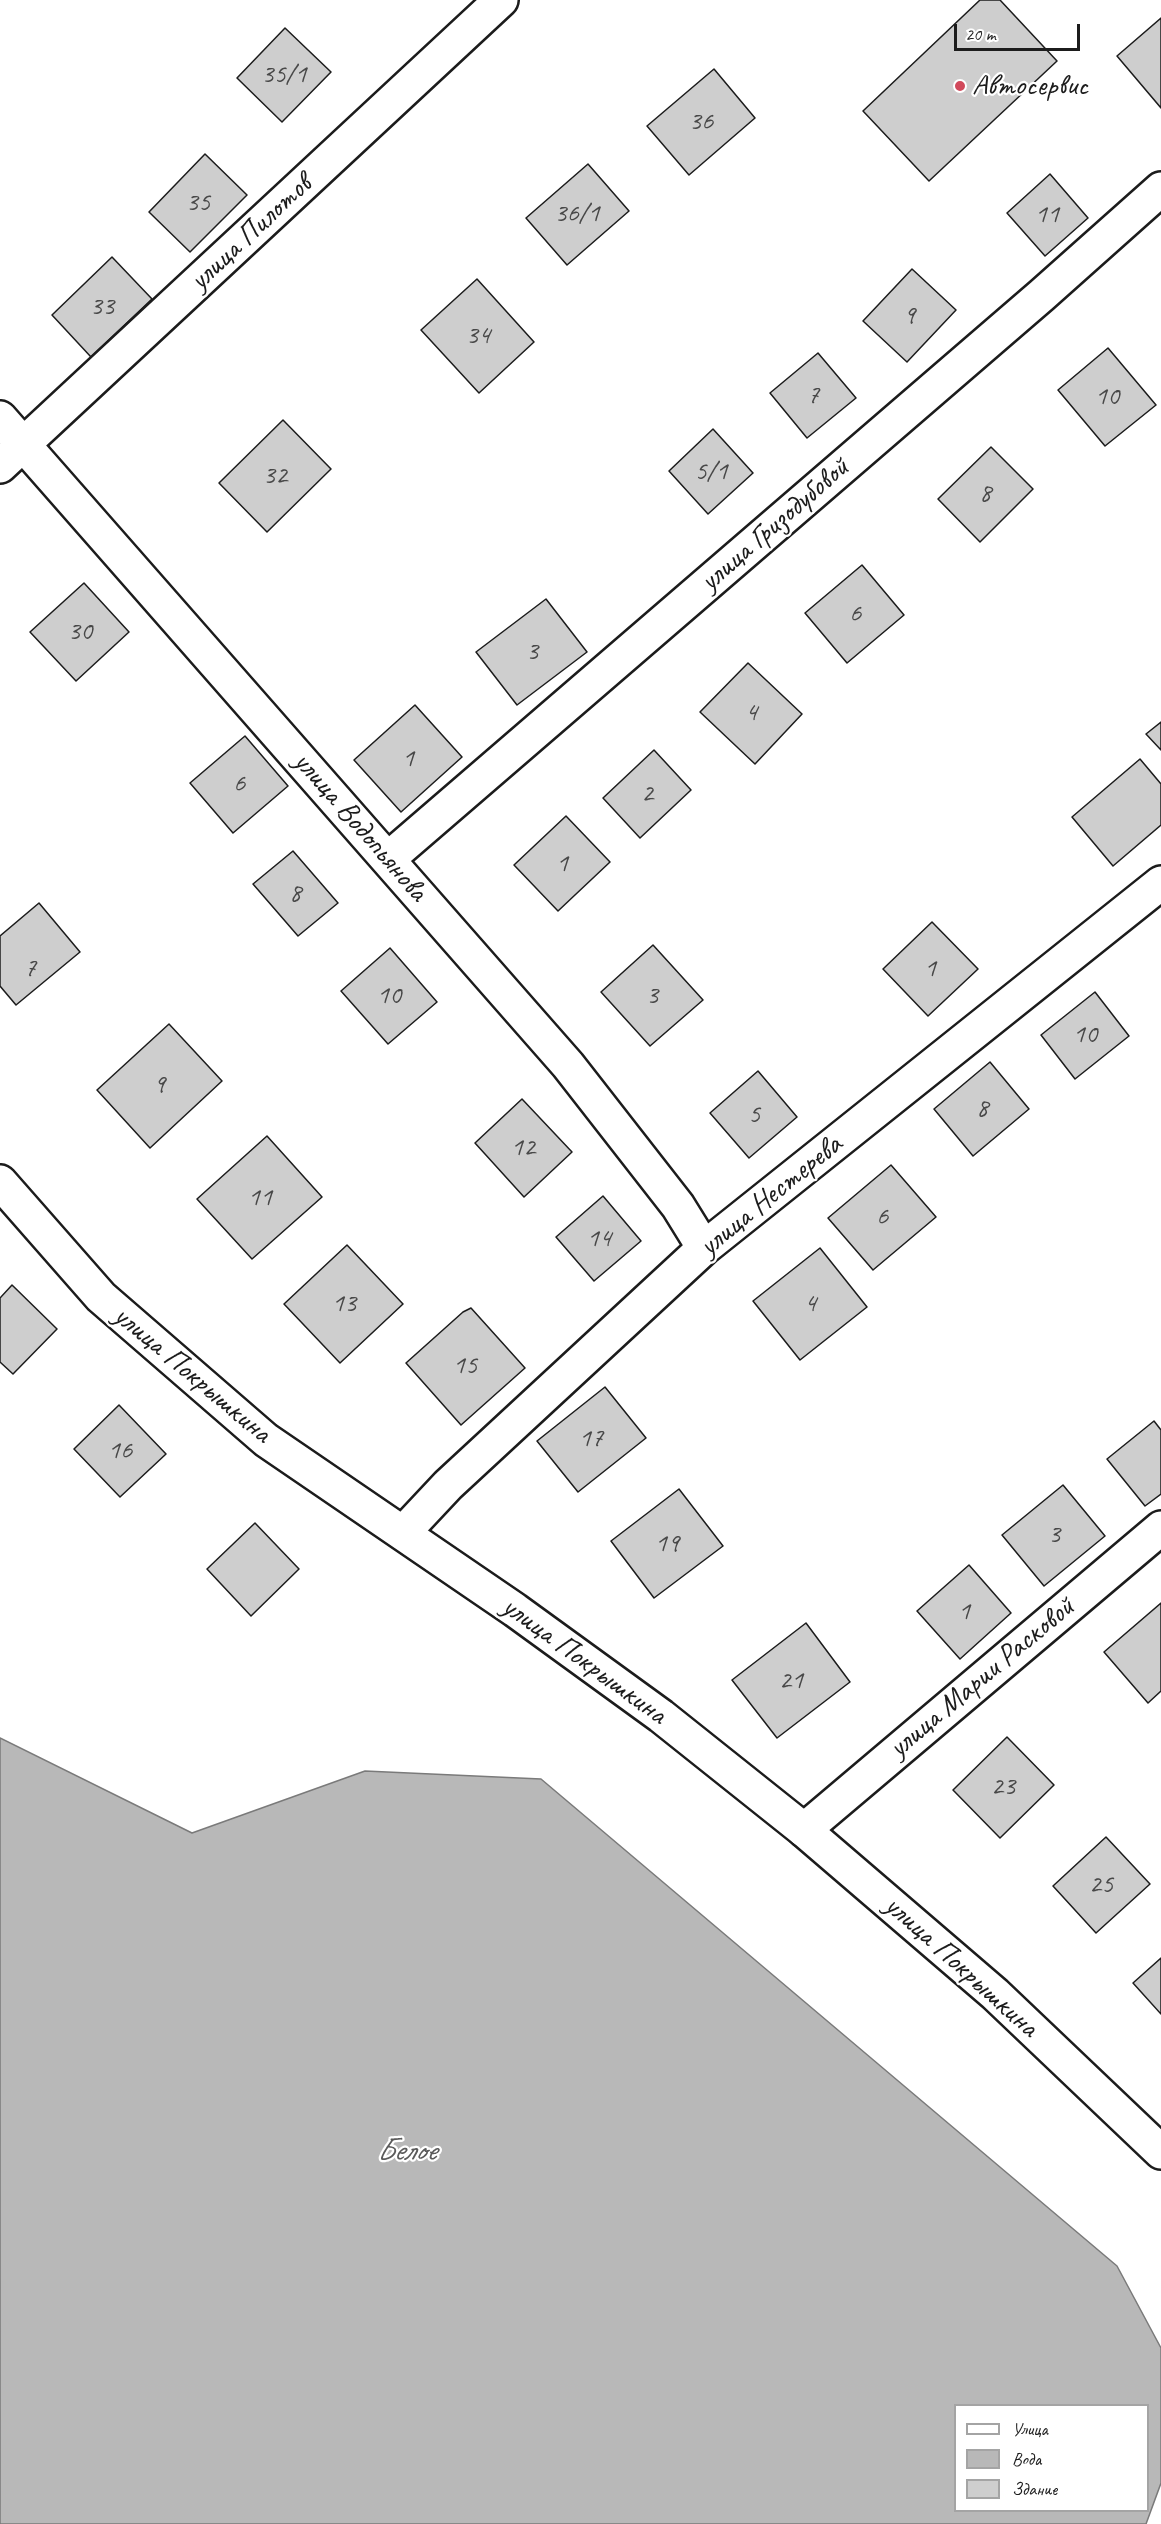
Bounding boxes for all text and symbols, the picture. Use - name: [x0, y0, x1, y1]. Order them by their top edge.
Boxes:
- scale bar: [957, 12, 1083, 50]
- text: 20 m: [965, 23, 996, 45]
- house number: 35/1: [261, 59, 307, 91]
- place label: Автосервис: [972, 68, 1088, 104]
- marker: Автосервис: [953, 79, 967, 93]
- house number: 36: [689, 106, 713, 138]
- street label: улица Пилотов: [182, 167, 320, 299]
- house number: 35: [186, 187, 210, 219]
- house number: 36/1: [554, 198, 600, 230]
- house number: 11: [1035, 199, 1059, 231]
- house number: 33: [90, 291, 114, 323]
- house number: 9: [903, 300, 915, 332]
- house number: 34: [466, 320, 490, 352]
- house number: 7: [807, 380, 819, 412]
- house number: 10: [1095, 381, 1119, 413]
- street label: улица Гризодубовой: [693, 450, 857, 600]
- house number: 5/1: [694, 456, 728, 488]
- house number: 32: [263, 460, 287, 492]
- house number: 8: [979, 478, 991, 510]
- house number: 6: [849, 598, 861, 630]
- house number: 30: [68, 616, 92, 648]
- house number: 3: [526, 636, 538, 668]
- house number: 4: [745, 697, 757, 729]
- house number: 1: [402, 743, 414, 775]
- street label: улица Водопьянова: [285, 745, 435, 909]
- house number: 6: [233, 768, 245, 800]
- house number: 2: [641, 778, 653, 810]
- house number: 1: [556, 848, 568, 880]
- house number: 8: [289, 878, 301, 910]
- house number: 7: [24, 953, 36, 985]
- house number: 1: [924, 953, 936, 985]
- house number: 10: [377, 980, 401, 1012]
- house number: 3: [646, 980, 658, 1012]
- house number: 10: [1073, 1019, 1097, 1051]
- house number: 9: [153, 1069, 165, 1101]
- house number: 8: [976, 1093, 988, 1125]
- house number: 5: [748, 1099, 760, 1131]
- street label: улица Нестерева: [692, 1127, 850, 1265]
- house number: 12: [511, 1132, 535, 1164]
- house number: 11: [248, 1182, 272, 1214]
- house number: 6: [876, 1201, 888, 1233]
- house number: 14: [587, 1223, 611, 1255]
- house number: 13: [332, 1288, 356, 1320]
- house number: 4: [804, 1288, 816, 1320]
- street label: улица Покрышкина: [106, 1299, 278, 1451]
- house number: 15: [453, 1350, 477, 1382]
- house number: 17: [579, 1423, 603, 1455]
- house number: 16: [108, 1435, 132, 1467]
- house number: 3: [1048, 1519, 1060, 1551]
- house number: 19: [655, 1528, 679, 1560]
- street label: улица Покрышкина: [494, 1589, 674, 1733]
- street label: улица Марии Расковой: [882, 1590, 1082, 1766]
- house number: 1: [958, 1596, 970, 1628]
- house number: 21: [779, 1665, 803, 1697]
- house number: 23: [991, 1771, 1015, 1803]
- house number: 25: [1089, 1869, 1113, 1901]
- street label: улица Покрышкина: [876, 1888, 1046, 2046]
- water label: Белое: [376, 2133, 436, 2171]
- legend: [954, 2404, 1149, 2512]
- text: Улица: [1012, 2418, 1048, 2440]
- text: Вода: [1012, 2448, 1041, 2470]
- text: Здание: [1012, 2478, 1057, 2500]

